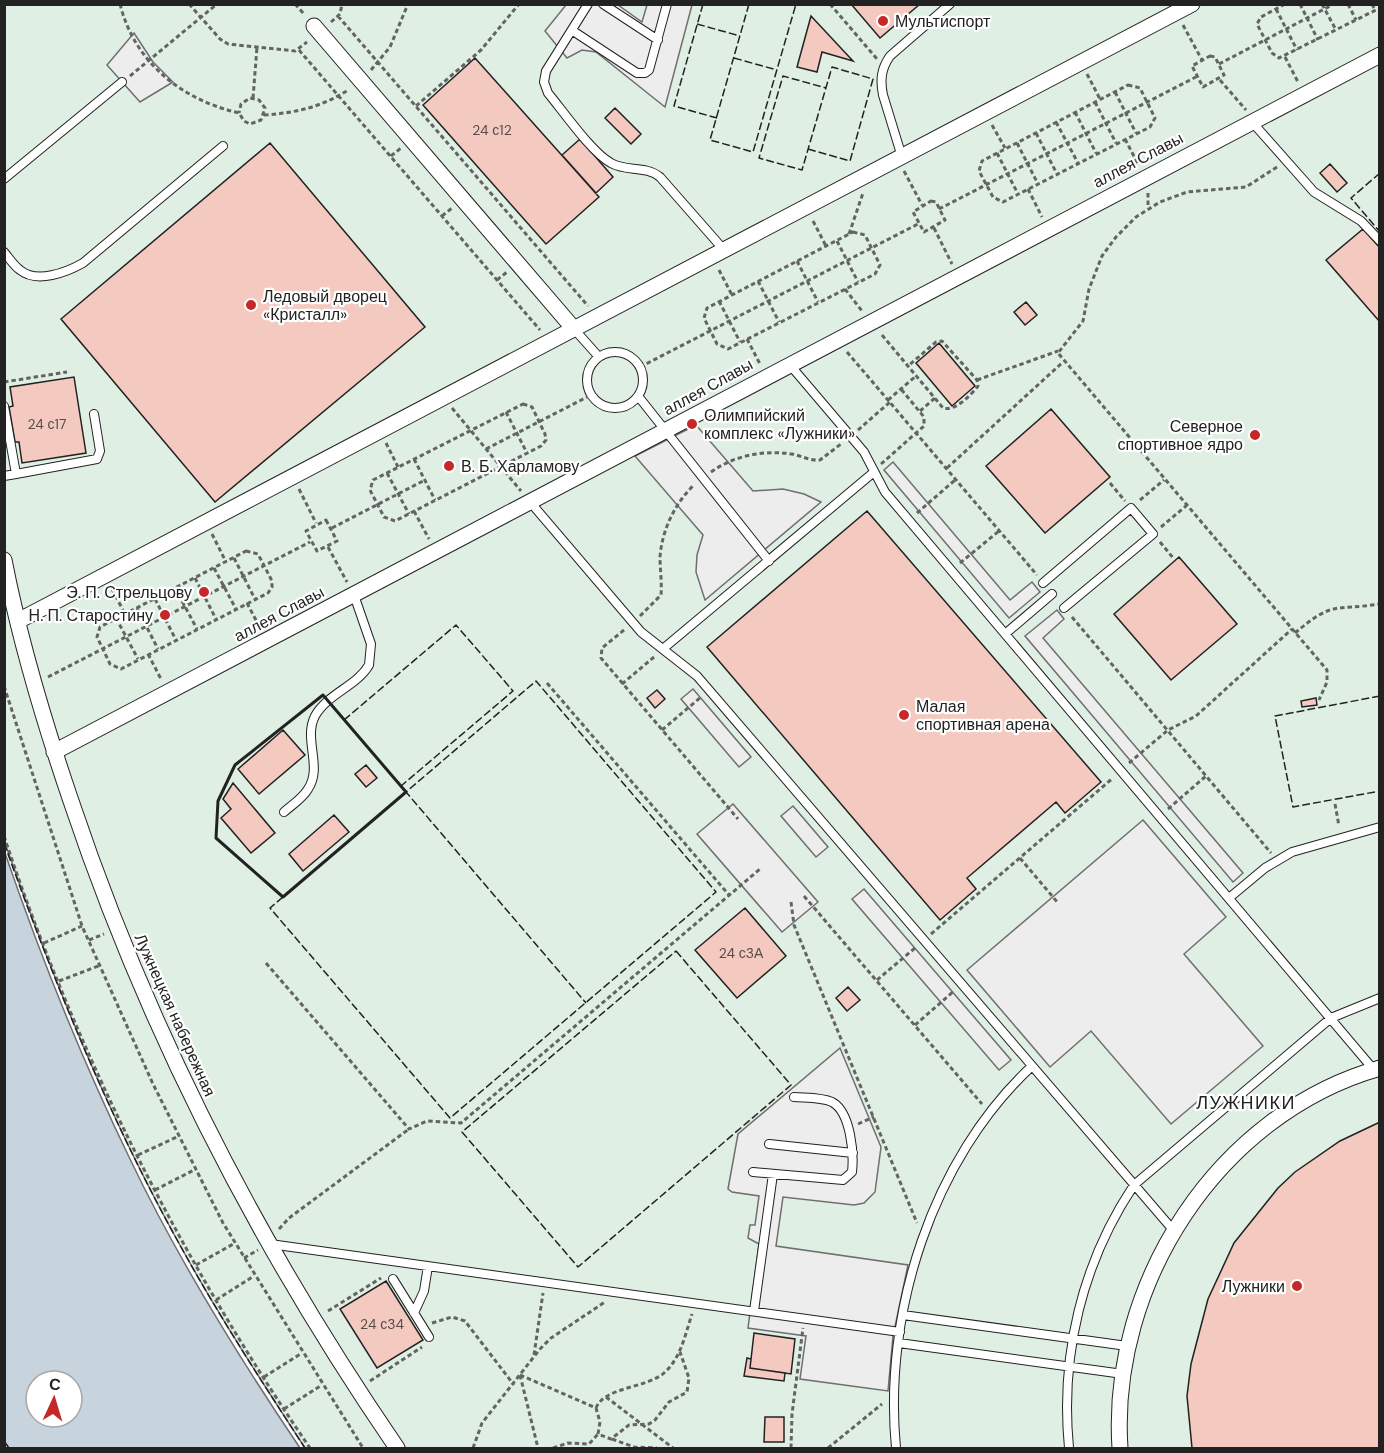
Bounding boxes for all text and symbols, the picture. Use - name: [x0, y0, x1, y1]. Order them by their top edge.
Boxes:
- place label: Мультиспорт: [895, 11, 991, 32]
- marker: Мультиспорт: [876, 14, 890, 28]
- house number: 24 с12: [472, 121, 512, 139]
- street label: аллея Славы: [1089, 127, 1187, 193]
- place label: Ледовый дворец «Кристалл»: [263, 286, 387, 325]
- marker: Ледовый дворец «Кристалл»: [244, 298, 258, 312]
- street label: аллея Славы: [660, 354, 756, 420]
- place label: Олимпийский комплекс «Лужники»: [704, 405, 855, 444]
- house number: 24 с17: [28, 415, 66, 433]
- place label: Северное спортивное ядро: [1117, 416, 1243, 455]
- marker: Олимпийский комплекс «Лужники»: [685, 417, 699, 431]
- marker: Северное спортивное ядро: [1248, 428, 1262, 442]
- place label: В. Б. Харламову: [461, 456, 579, 477]
- marker: В. Б. Харламову: [442, 459, 456, 473]
- street label: аллея Славы: [230, 581, 328, 647]
- place label: Э. П. Стрельцову: [66, 582, 192, 603]
- marker: Э. П. Стрельцову: [197, 585, 211, 599]
- place label: Н. П. Старостину: [29, 605, 153, 626]
- marker: Н. П. Старостину: [158, 608, 172, 622]
- place label: Малая спортивная арена: [916, 696, 1050, 735]
- marker: Малая спортивная арена: [897, 708, 911, 722]
- street label: Лужнецкая набережная: [130, 930, 220, 1100]
- house number: 24 с3А: [719, 944, 764, 962]
- district label: ЛУЖНИКИ: [1196, 1091, 1296, 1115]
- place label: Лужники: [1222, 1276, 1285, 1297]
- marker: Лужники: [1290, 1279, 1304, 1293]
- house number: 24 с34: [360, 1315, 404, 1333]
- north arrow: [24, 1369, 84, 1429]
- text: С: [49, 1374, 62, 1395]

